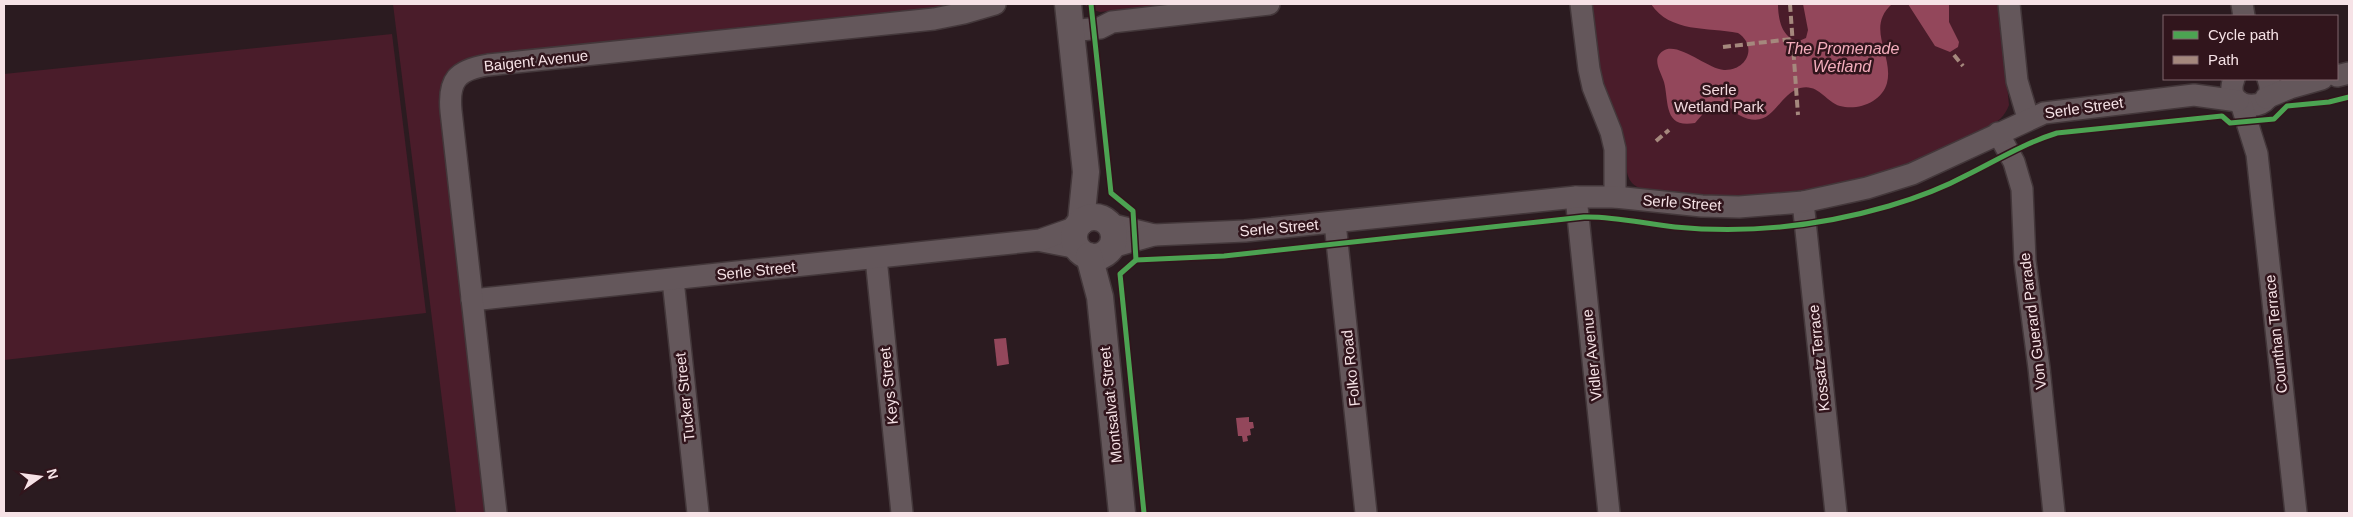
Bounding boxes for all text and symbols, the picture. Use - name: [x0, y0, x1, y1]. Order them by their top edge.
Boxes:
- legend: [2163, 15, 2338, 80]
- text: Cycle path: [2208, 26, 2279, 43]
- water label: The Promenade Wetland: [1785, 40, 1899, 75]
- street label: Baigent Avenue: [483, 47, 589, 74]
- text: Path: [2208, 51, 2239, 68]
- park label: Serle Wetland Park: [1674, 81, 1764, 115]
- street label: Serle Street: [2044, 93, 2125, 121]
- street label: Serle Street: [1642, 191, 1723, 214]
- street label: Serle Street: [1239, 216, 1320, 239]
- street label: Von Guerard Parade: [2016, 252, 2049, 390]
- street label: Serle Street: [716, 258, 797, 283]
- street label: Counthan Terrace: [2261, 274, 2290, 394]
- street label: Kossatz Terrace: [1804, 304, 1833, 412]
- street label: Vidler Avenue: [1578, 308, 1605, 402]
- street label: Folko Road: [1338, 329, 1363, 407]
- street label: Montsalvat Street: [1096, 345, 1125, 464]
- street label: Keys Street: [876, 346, 901, 426]
- street label: Tucker Street: [671, 351, 698, 442]
- north arrow: [15, 452, 65, 502]
- text: N: [44, 467, 62, 481]

